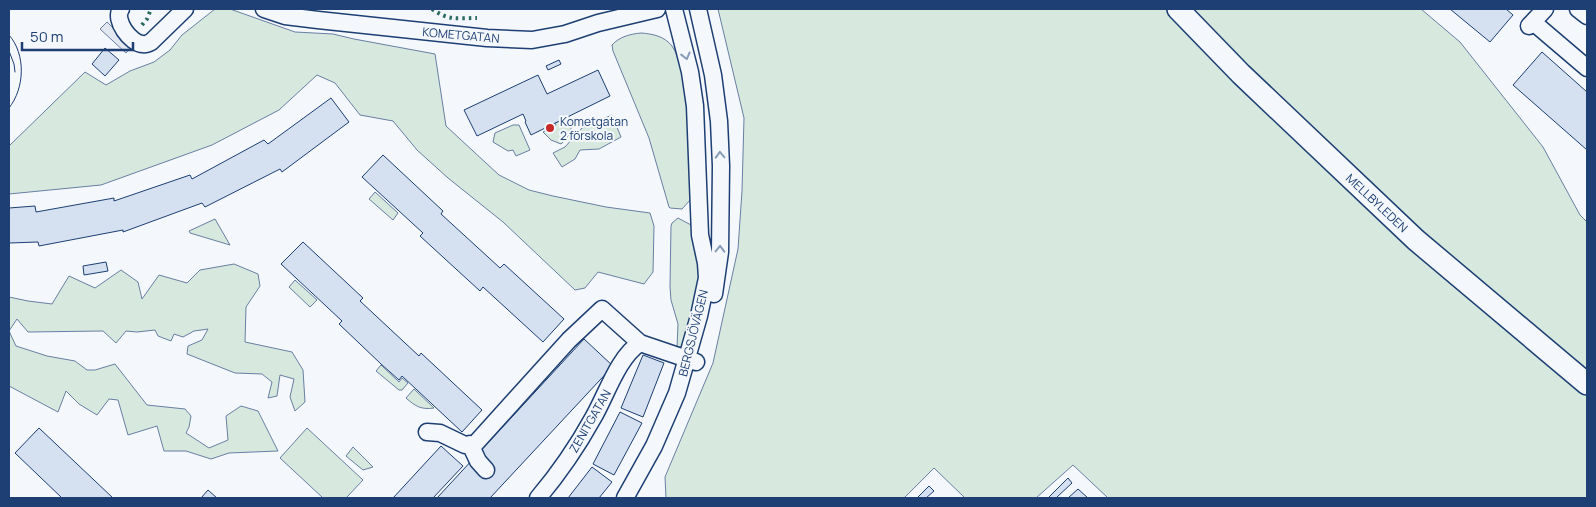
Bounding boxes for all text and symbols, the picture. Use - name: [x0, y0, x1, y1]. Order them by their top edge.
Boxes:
- scale bar: [22, 20, 134, 52]
- street label: KOMETGATAN: [422, 23, 500, 47]
- text: 50 m: [30, 26, 64, 47]
- one-way arrow: [680, 52, 691, 61]
- place label: Kometgatan 2 förskola: [560, 113, 628, 144]
- marker: Kometgatan 2 förskola: [544, 122, 556, 134]
- one-way arrow: [715, 150, 726, 158]
- street label: MELLBYLEDEN: [1342, 170, 1412, 236]
- one-way arrow: [715, 244, 725, 252]
- street label: BERGSJÖVÄGEN: [674, 288, 712, 378]
- street label: ZENITGATAN: [565, 386, 615, 456]

